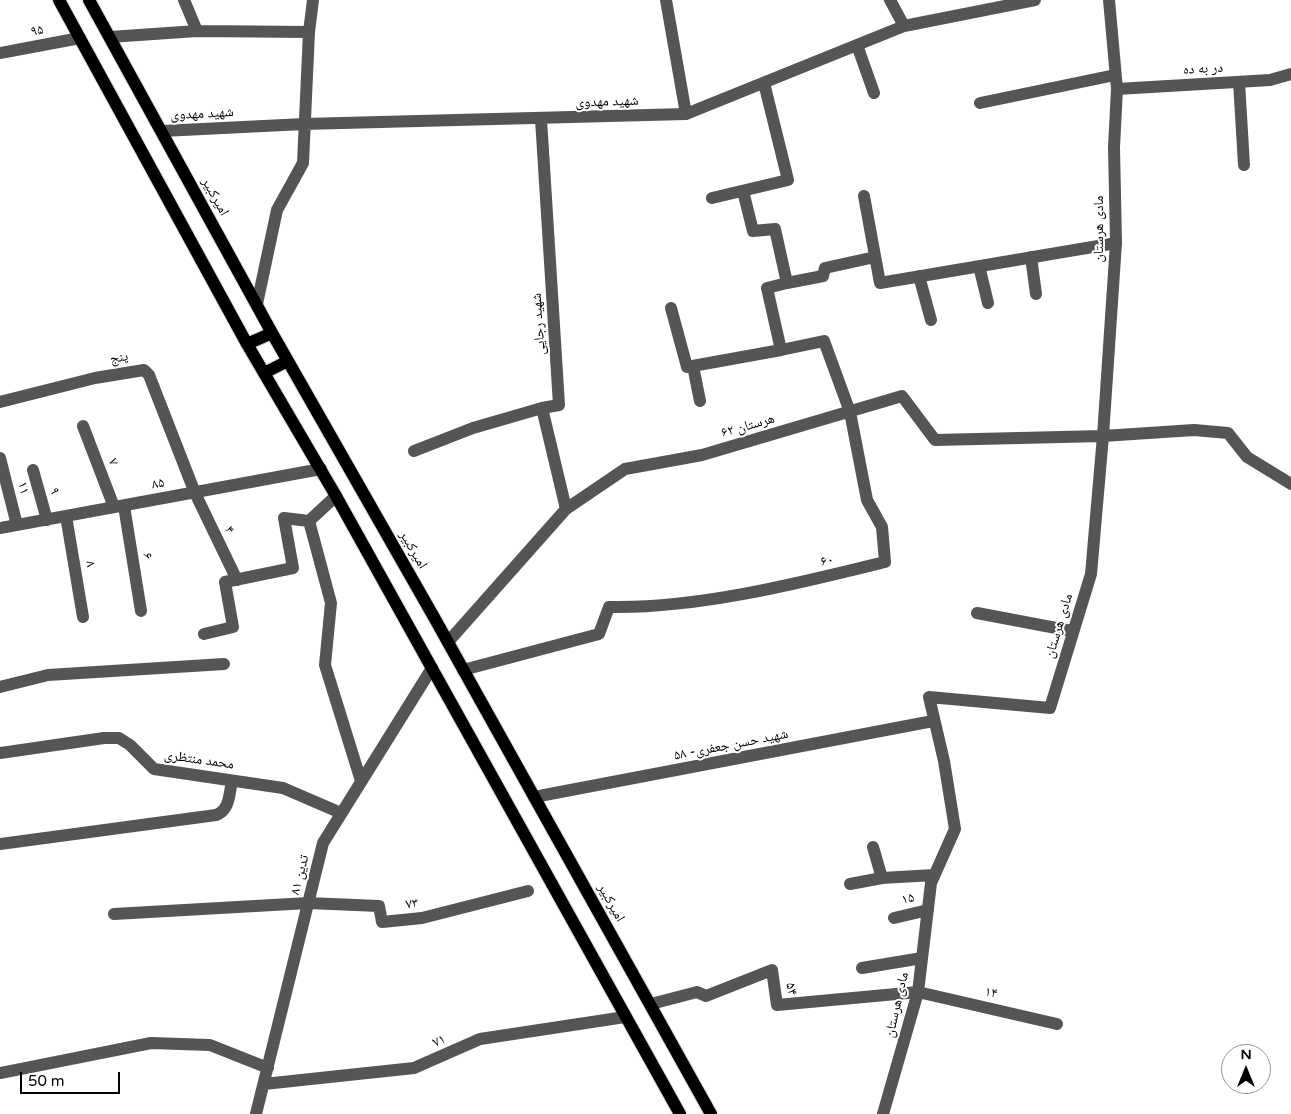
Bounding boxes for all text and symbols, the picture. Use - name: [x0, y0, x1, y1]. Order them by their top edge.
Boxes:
- street label: ۹۵: [29, 22, 45, 40]
- street label: در به ده: [1183, 60, 1223, 78]
- street label: شهید مهدوی: [575, 92, 639, 112]
- street label: شهید مهدوی: [170, 104, 234, 124]
- street label: امیرکبیر: [198, 175, 232, 219]
- street label: مادی هرستان: [1091, 196, 1107, 262]
- street label: شهید رجایی: [528, 292, 550, 356]
- street label: پنج: [108, 348, 130, 368]
- street label: هرستان ۶۲: [719, 410, 777, 442]
- street label: ۷: [104, 456, 122, 468]
- street label: ۸۵: [150, 475, 166, 493]
- street label: ۱۱: [13, 480, 33, 496]
- street label: ۹: [45, 486, 63, 496]
- street label: ۴: [220, 523, 238, 537]
- street label: امیرکبیر: [395, 528, 431, 572]
- street label: ۶۰: [819, 551, 835, 571]
- street label: ۶: [138, 552, 156, 560]
- street label: ۸: [81, 560, 99, 568]
- street label: مادی هرستان: [1041, 592, 1077, 660]
- street label: شهید حسن جعفری- ۵۸: [672, 726, 790, 764]
- street label: محمد منتظری: [163, 747, 235, 773]
- street label: تدین ۸۱: [287, 853, 313, 897]
- street label: امیرکبیر: [594, 881, 628, 925]
- street label: ۱۵: [900, 889, 916, 909]
- street label: ۷۳: [405, 895, 419, 913]
- street label: مادی هرستان: [881, 971, 913, 1039]
- street label: ۵۴: [781, 981, 801, 997]
- street label: ۱۴: [983, 983, 999, 1003]
- street label: ۷۱: [430, 1031, 448, 1051]
- north arrow: [1221, 1044, 1271, 1094]
- text: N: [1240, 1046, 1252, 1063]
- scale bar: [22, 1062, 122, 1094]
- text: 50 m: [28, 1072, 65, 1090]

